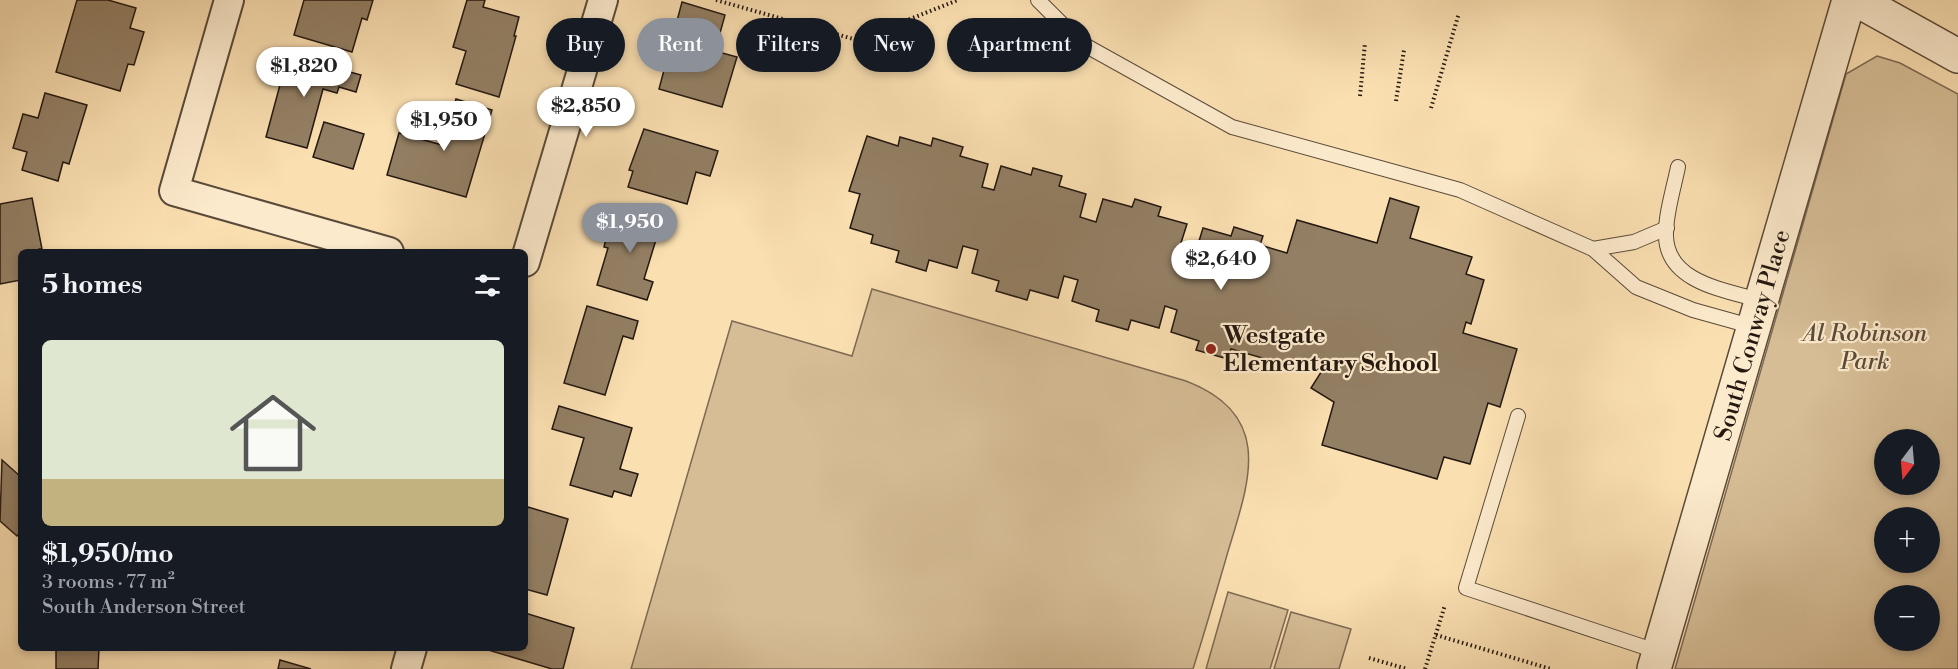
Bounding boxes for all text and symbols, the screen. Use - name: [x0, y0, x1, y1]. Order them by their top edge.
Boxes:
- chip: Buy: [546, 18, 625, 72]
- chip: Rent: [637, 18, 724, 72]
- chip: Filters: [736, 18, 841, 72]
- chip: New: [853, 18, 935, 72]
- chip: Apartment: [947, 18, 1092, 72]
- pin: $1,820: [255, 47, 353, 98]
- text: $1,820: [270, 54, 338, 79]
- pin: $2,850: [537, 87, 635, 138]
- text: $2,850: [551, 94, 621, 119]
- pin: $1,950: [395, 101, 493, 152]
- text: $1,950: [410, 108, 478, 133]
- pin: $1,950: [581, 203, 679, 254]
- text: $1,950: [596, 210, 664, 235]
- street label: South Conway Place: [1708, 226, 1797, 444]
- pin: $2,640: [1172, 240, 1270, 291]
- text: $2,640: [1185, 247, 1257, 272]
- text: 5 homes: [42, 269, 142, 301]
- icon: filters: [471, 269, 504, 302]
- park label: Al Robinson Park: [1800, 319, 1928, 377]
- place label: Westgate Elementary School: [1222, 321, 1438, 379]
- marker: Westgate Elementary School: [1204, 342, 1218, 356]
- icon: home: [219, 379, 327, 487]
- north arrow: [1874, 429, 1940, 495]
- map controls: [1874, 429, 1940, 651]
- button: +: [1874, 507, 1940, 573]
- text: $1,950/mo: [42, 538, 174, 570]
- text: 3 rooms · 77 m²: [42, 570, 175, 595]
- button: −: [1874, 585, 1940, 651]
- text: South Anderson Street: [42, 595, 246, 620]

